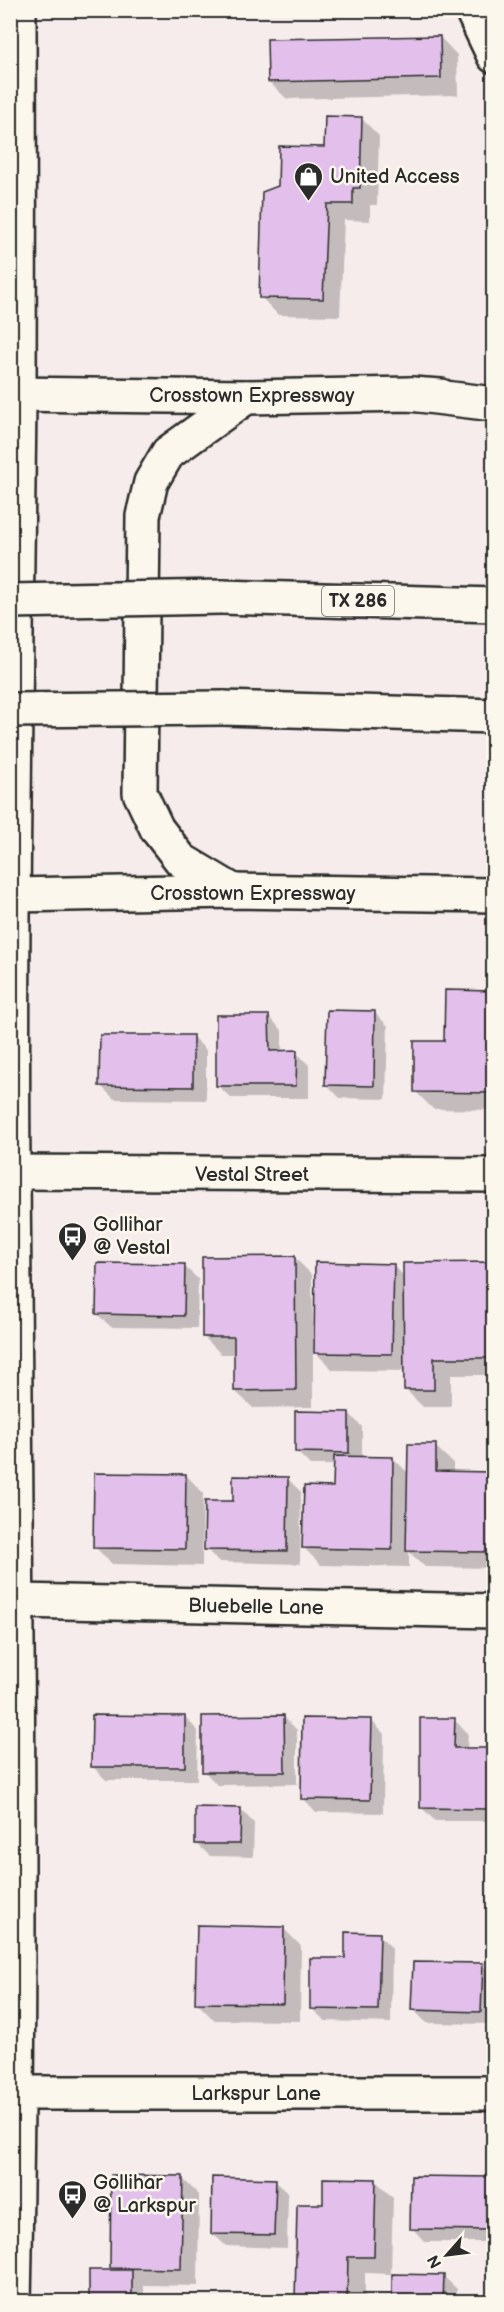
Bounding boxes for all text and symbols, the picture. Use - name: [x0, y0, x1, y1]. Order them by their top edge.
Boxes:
- shop icon: United Access: [293, 160, 325, 202]
- place label: United Access: [330, 165, 460, 189]
- street label: Crosstown Expressway: [149, 384, 355, 408]
- road number: TX 286: [322, 586, 394, 616]
- street label: Crosstown Expressway: [150, 882, 356, 906]
- street label: Vestal Street: [195, 1163, 309, 1187]
- place label: Gollihar @ Vestal: [93, 1213, 170, 1260]
- bus stop icon: Gollihar @ Vestal: [56, 1220, 88, 1262]
- street label: Bluebelle Lane: [188, 1594, 324, 1620]
- street label: Larkspur Lane: [191, 2082, 321, 2106]
- place label: Gollihar @ Larkspur: [93, 2171, 197, 2218]
- bus stop icon: Gollihar @ Larkspur: [56, 2178, 88, 2220]
- north arrow: [417, 2225, 477, 2285]
- text: N: [424, 2252, 446, 2271]

